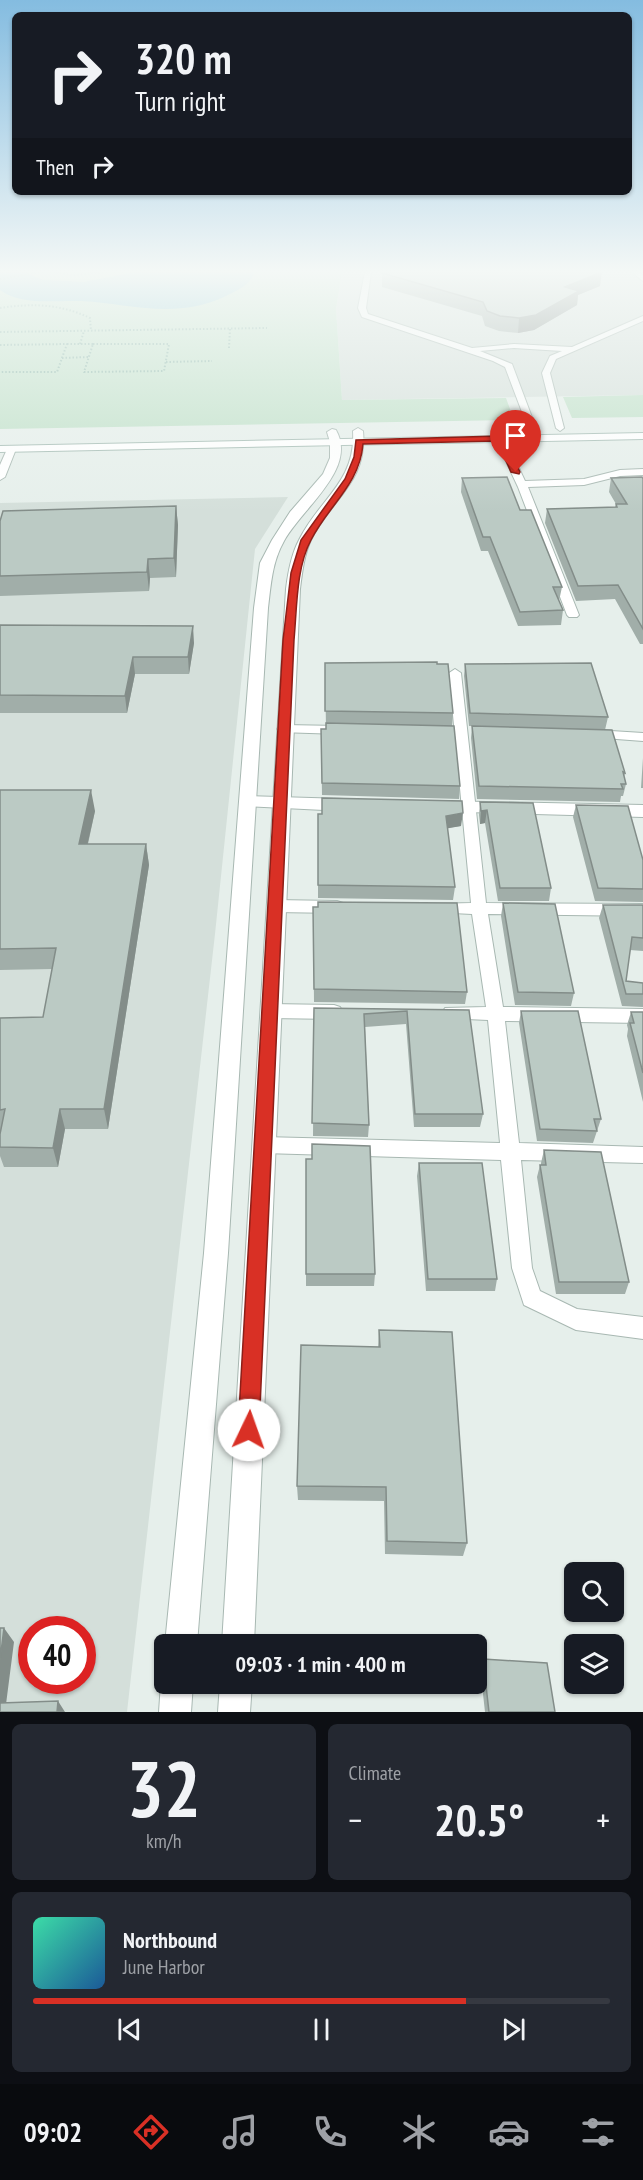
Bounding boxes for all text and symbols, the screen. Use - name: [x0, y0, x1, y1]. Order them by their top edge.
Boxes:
- text: 320 m: [135, 31, 232, 86]
- icon: right: [36, 36, 114, 114]
- text: Turn right: [135, 84, 226, 118]
- icon: right: [86, 150, 119, 183]
- text: Then: [36, 153, 74, 181]
- pin: [490, 410, 541, 472]
- icon: arrive: [499, 419, 532, 452]
- position arrow: [217, 1398, 281, 1462]
- map controls: [564, 1562, 624, 1694]
- button: search: [564, 1562, 624, 1622]
- speed limit sign: 40: [18, 1616, 96, 1694]
- button: layers: [564, 1634, 624, 1694]
- text: 09:03 · 1 min · 400 m: [235, 1650, 406, 1678]
- text: 32: [126, 1738, 201, 1839]
- text: Climate: [349, 1760, 401, 1786]
- text: 20.5°: [434, 1790, 524, 1848]
- text: −: [349, 1798, 362, 1841]
- text: +: [596, 1798, 610, 1841]
- text: km/h: [146, 1828, 181, 1854]
- text: Northbound: [123, 1926, 217, 1954]
- text: June Harbor: [123, 1954, 205, 1980]
- icon: previous: [113, 2013, 146, 2046]
- icon: pause: [305, 2013, 338, 2046]
- icon: next: [497, 2013, 530, 2046]
- icon: directions: [130, 2111, 172, 2153]
- icon: music: [219, 2111, 261, 2153]
- icon: phone: [309, 2111, 351, 2153]
- icon: climate: [398, 2111, 440, 2153]
- icon: car: [488, 2111, 530, 2153]
- icon: filters: [577, 2111, 619, 2153]
- text: 09:02: [24, 2115, 82, 2149]

